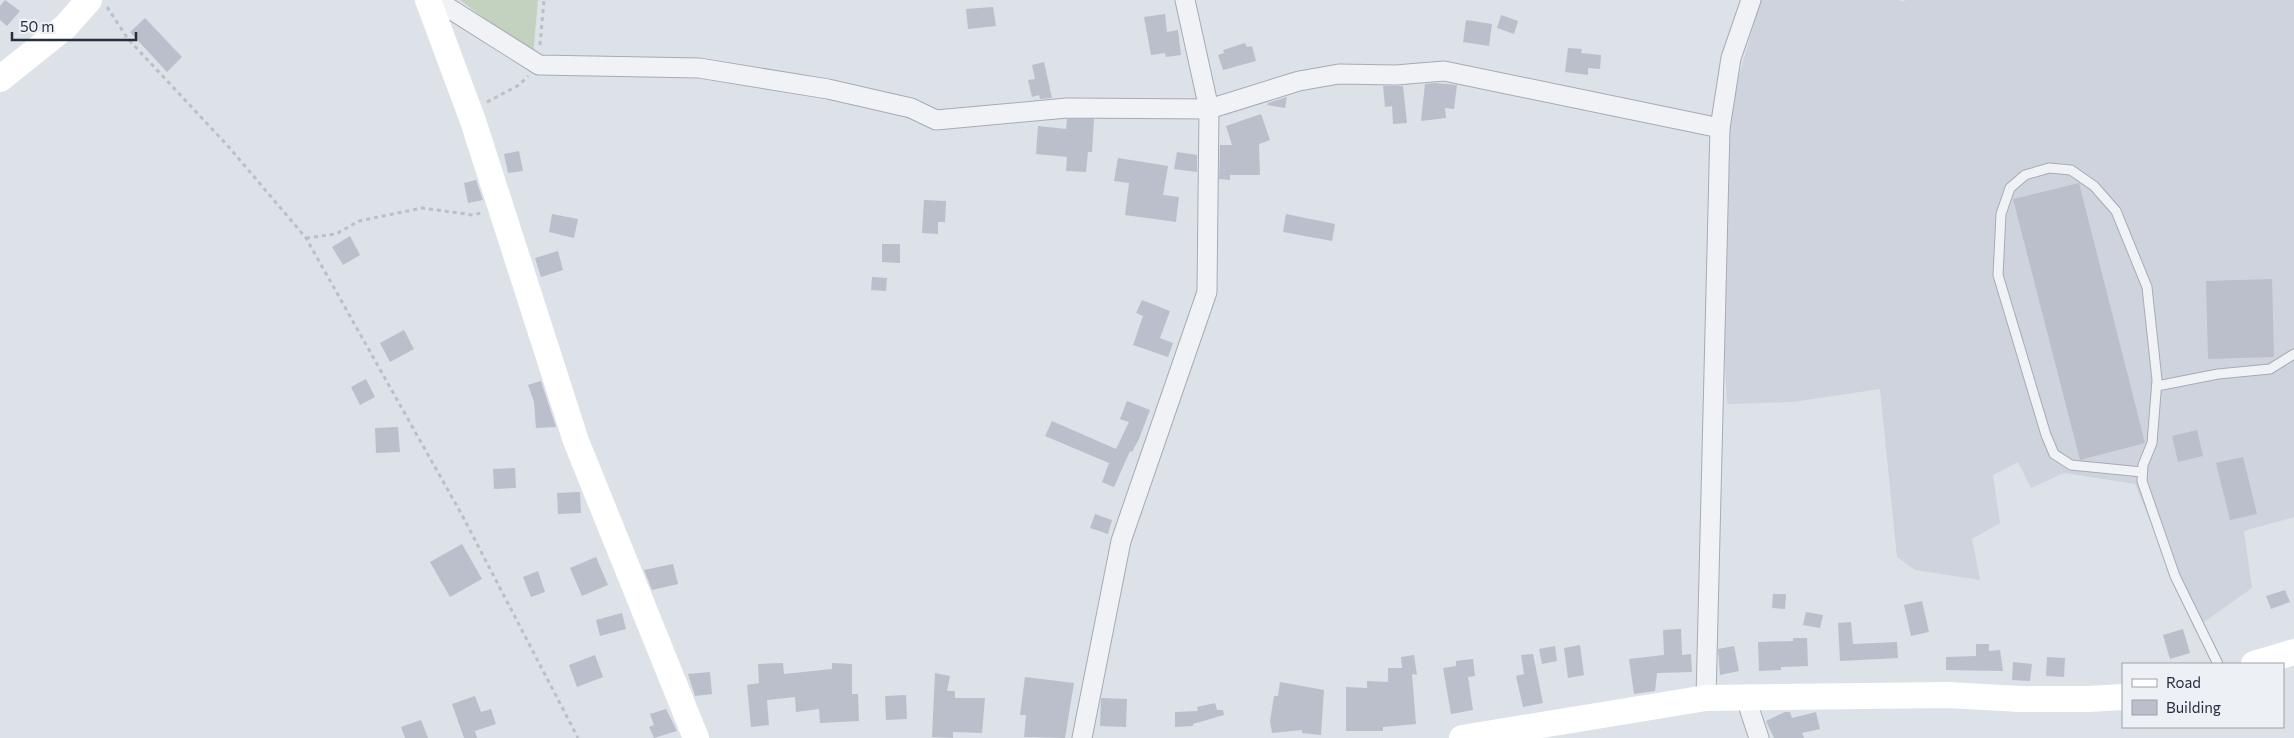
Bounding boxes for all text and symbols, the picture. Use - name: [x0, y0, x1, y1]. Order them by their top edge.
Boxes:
- scale bar: [12, 10, 136, 42]
- text: 50 m: [20, 17, 54, 35]
- legend: [2122, 663, 2284, 728]
- text: Road: [2166, 673, 2201, 691]
- text: Building: [2166, 698, 2221, 716]

